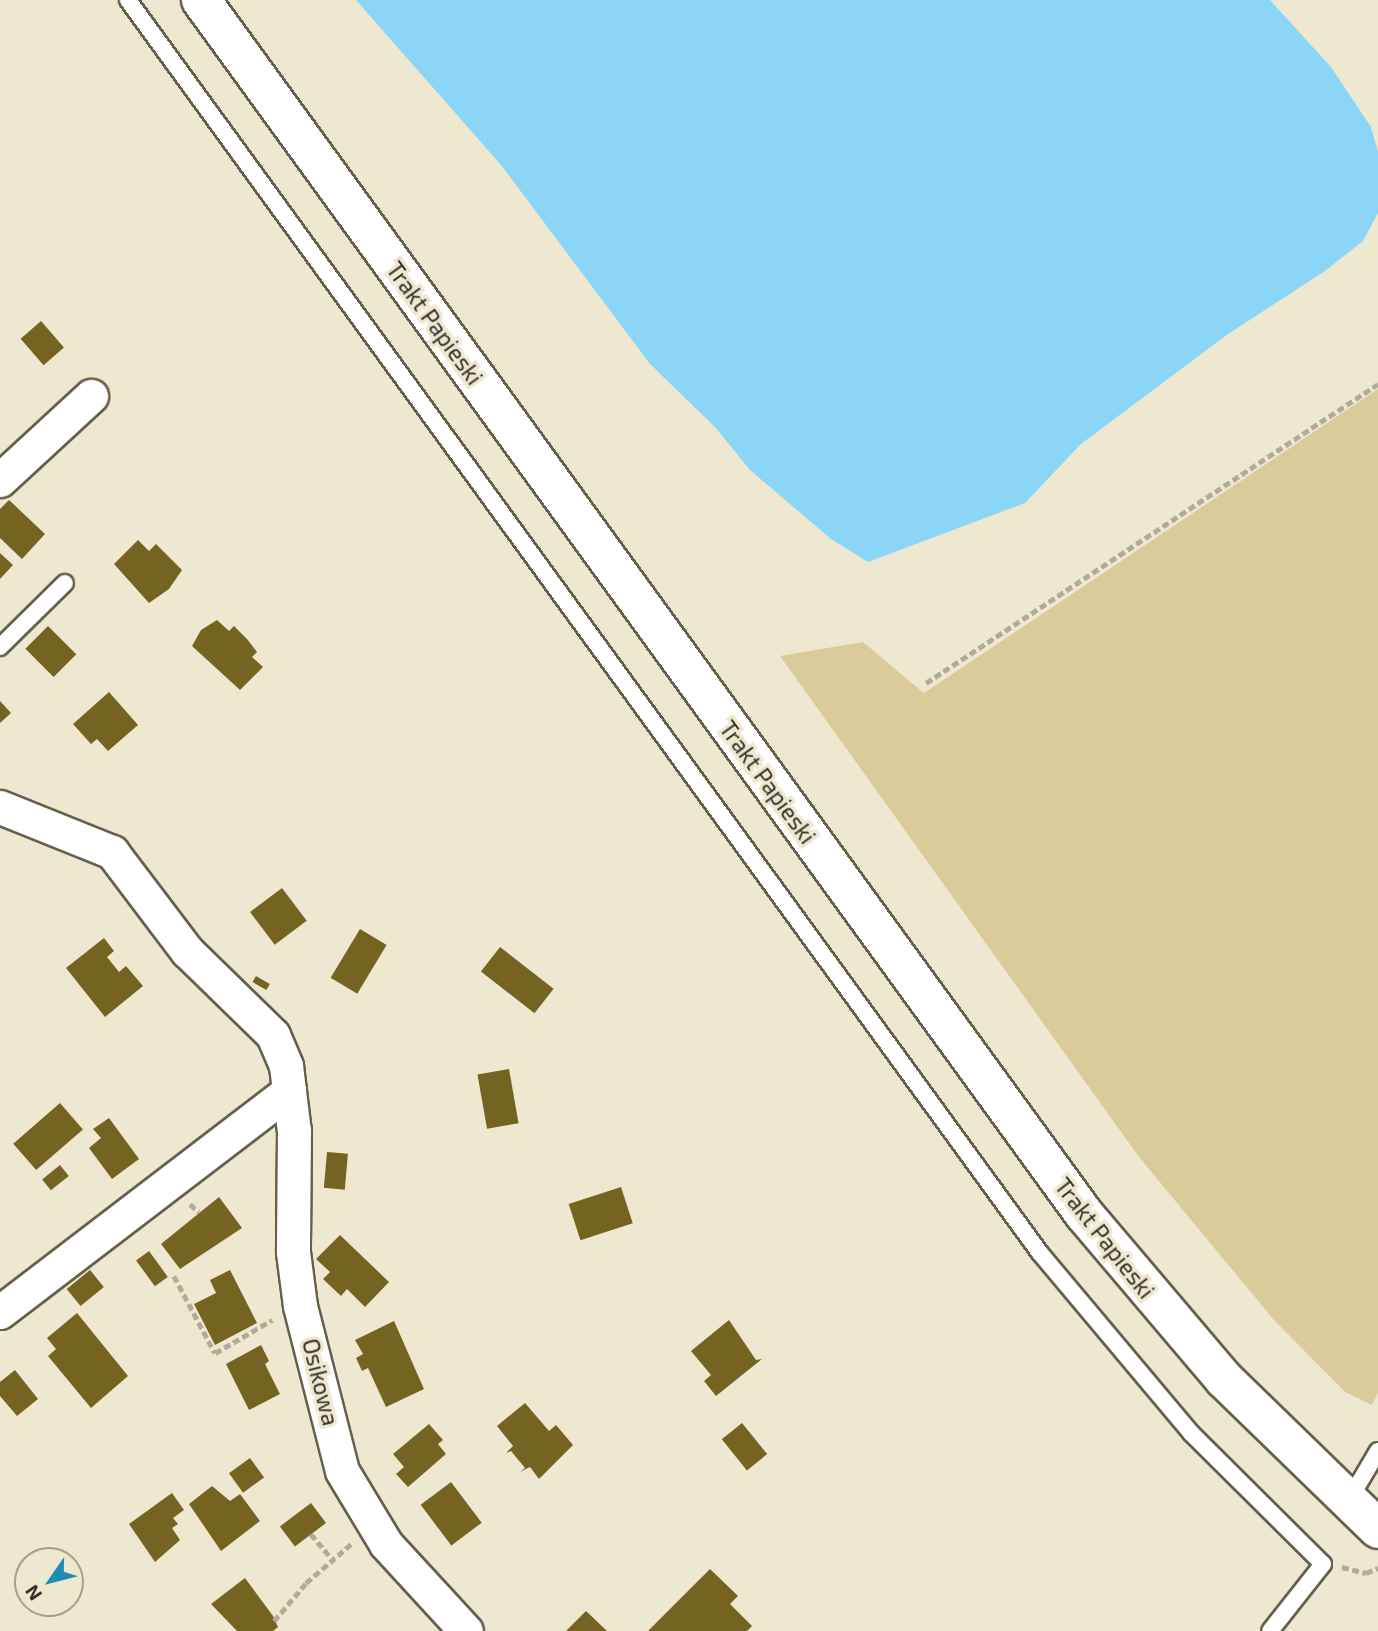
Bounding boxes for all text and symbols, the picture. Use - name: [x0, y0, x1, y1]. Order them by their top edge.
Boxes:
- street label: Trakt Papieski: [381, 256, 489, 390]
- street label: Trakt Papieski: [714, 715, 822, 849]
- street label: Trakt Papieski: [1049, 1172, 1161, 1304]
- street label: Osikowa: [297, 1336, 345, 1428]
- north arrow: [14, 1547, 84, 1617]
- text: N: [20, 1581, 46, 1605]

